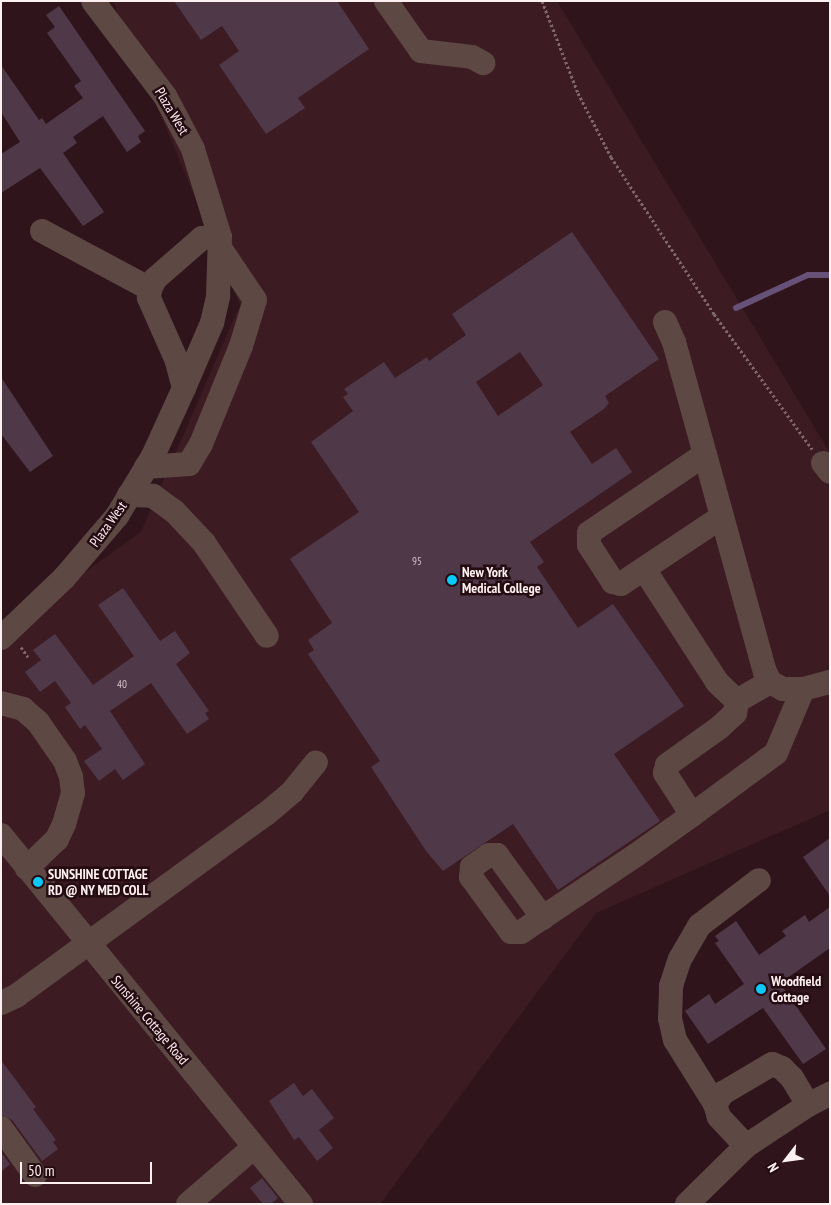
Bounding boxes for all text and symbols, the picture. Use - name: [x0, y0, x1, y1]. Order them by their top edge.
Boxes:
- street label: Plaza West: [151, 84, 193, 138]
- street label: Plaza West: [86, 498, 130, 550]
- house number: 95: [412, 554, 422, 568]
- place label: New York Medical College: [462, 564, 541, 596]
- marker: New York Medical College: [446, 574, 458, 586]
- house number: 40: [117, 677, 127, 691]
- place label: SUNSHINE COTTAGE RD @ NY MED COLL: [48, 866, 149, 899]
- marker: SUNSHINE COTTAGE RD @ NY MED COLL: [32, 876, 44, 888]
- street label: Sunshine Cottage Road: [108, 972, 192, 1068]
- place label: Woodfield Cottage: [771, 973, 821, 1006]
- marker: Woodfield Cottage: [755, 983, 767, 995]
- north arrow: [761, 1135, 811, 1185]
- scale bar: [22, 1152, 155, 1184]
- text: N: [763, 1160, 783, 1175]
- text: 50 m: [28, 1161, 54, 1180]

